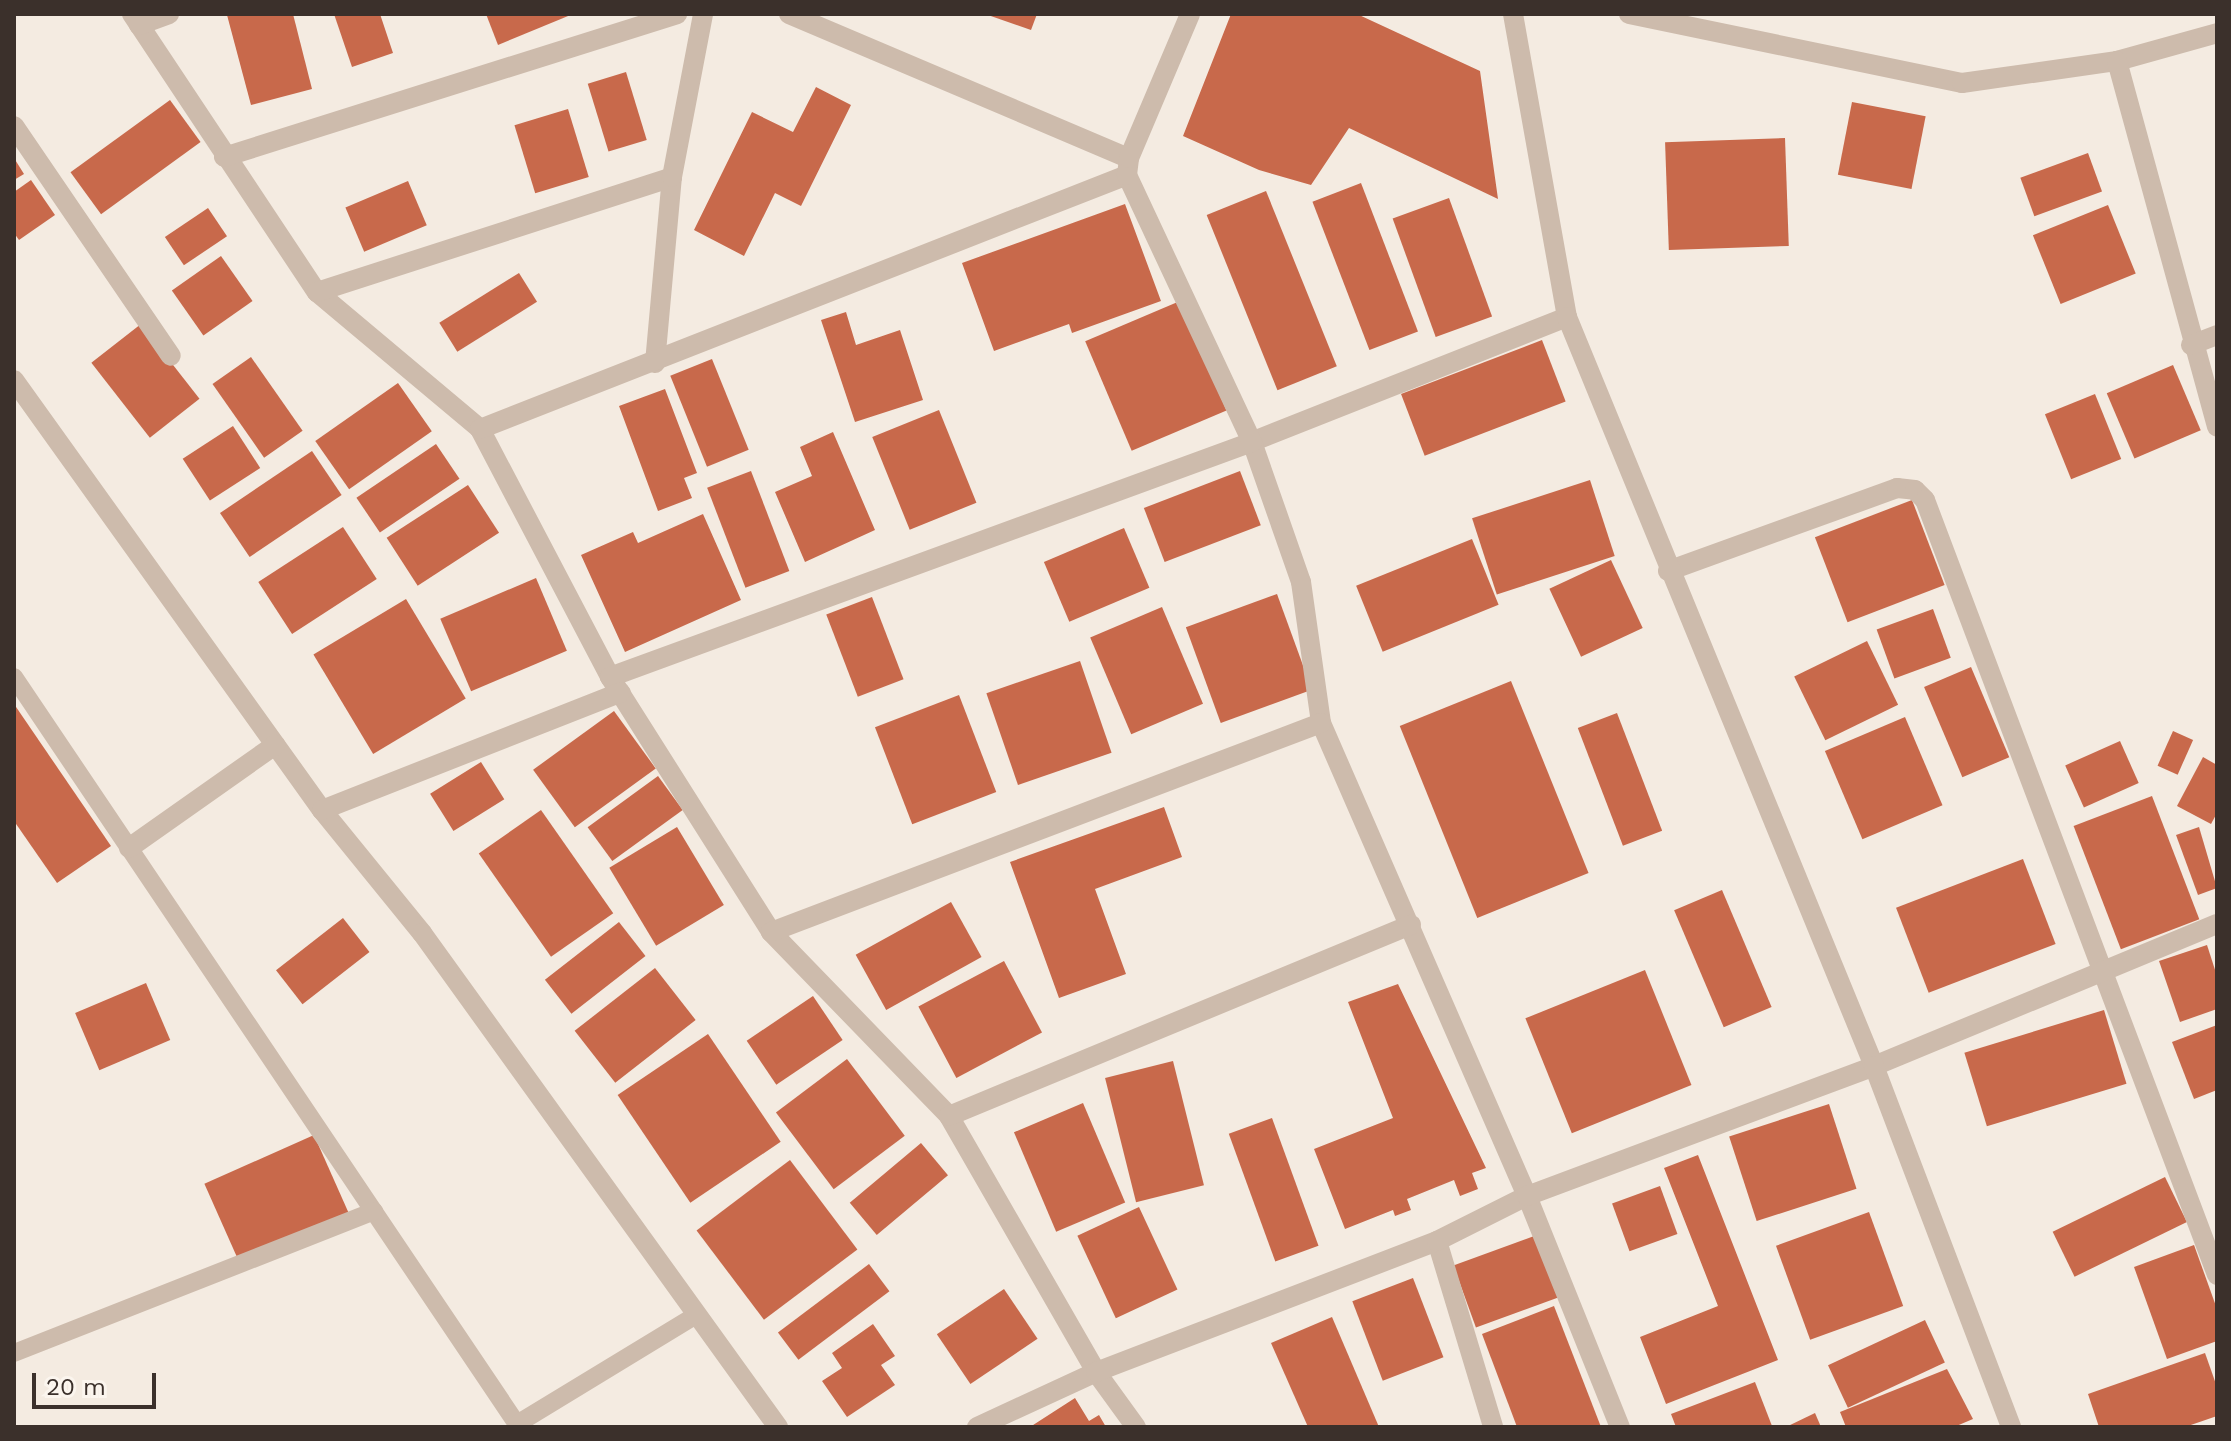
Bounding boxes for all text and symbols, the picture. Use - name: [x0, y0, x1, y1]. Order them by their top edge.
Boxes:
- scale bar: [36, 1357, 160, 1407]
- text: 20 m: [46, 1373, 106, 1401]

